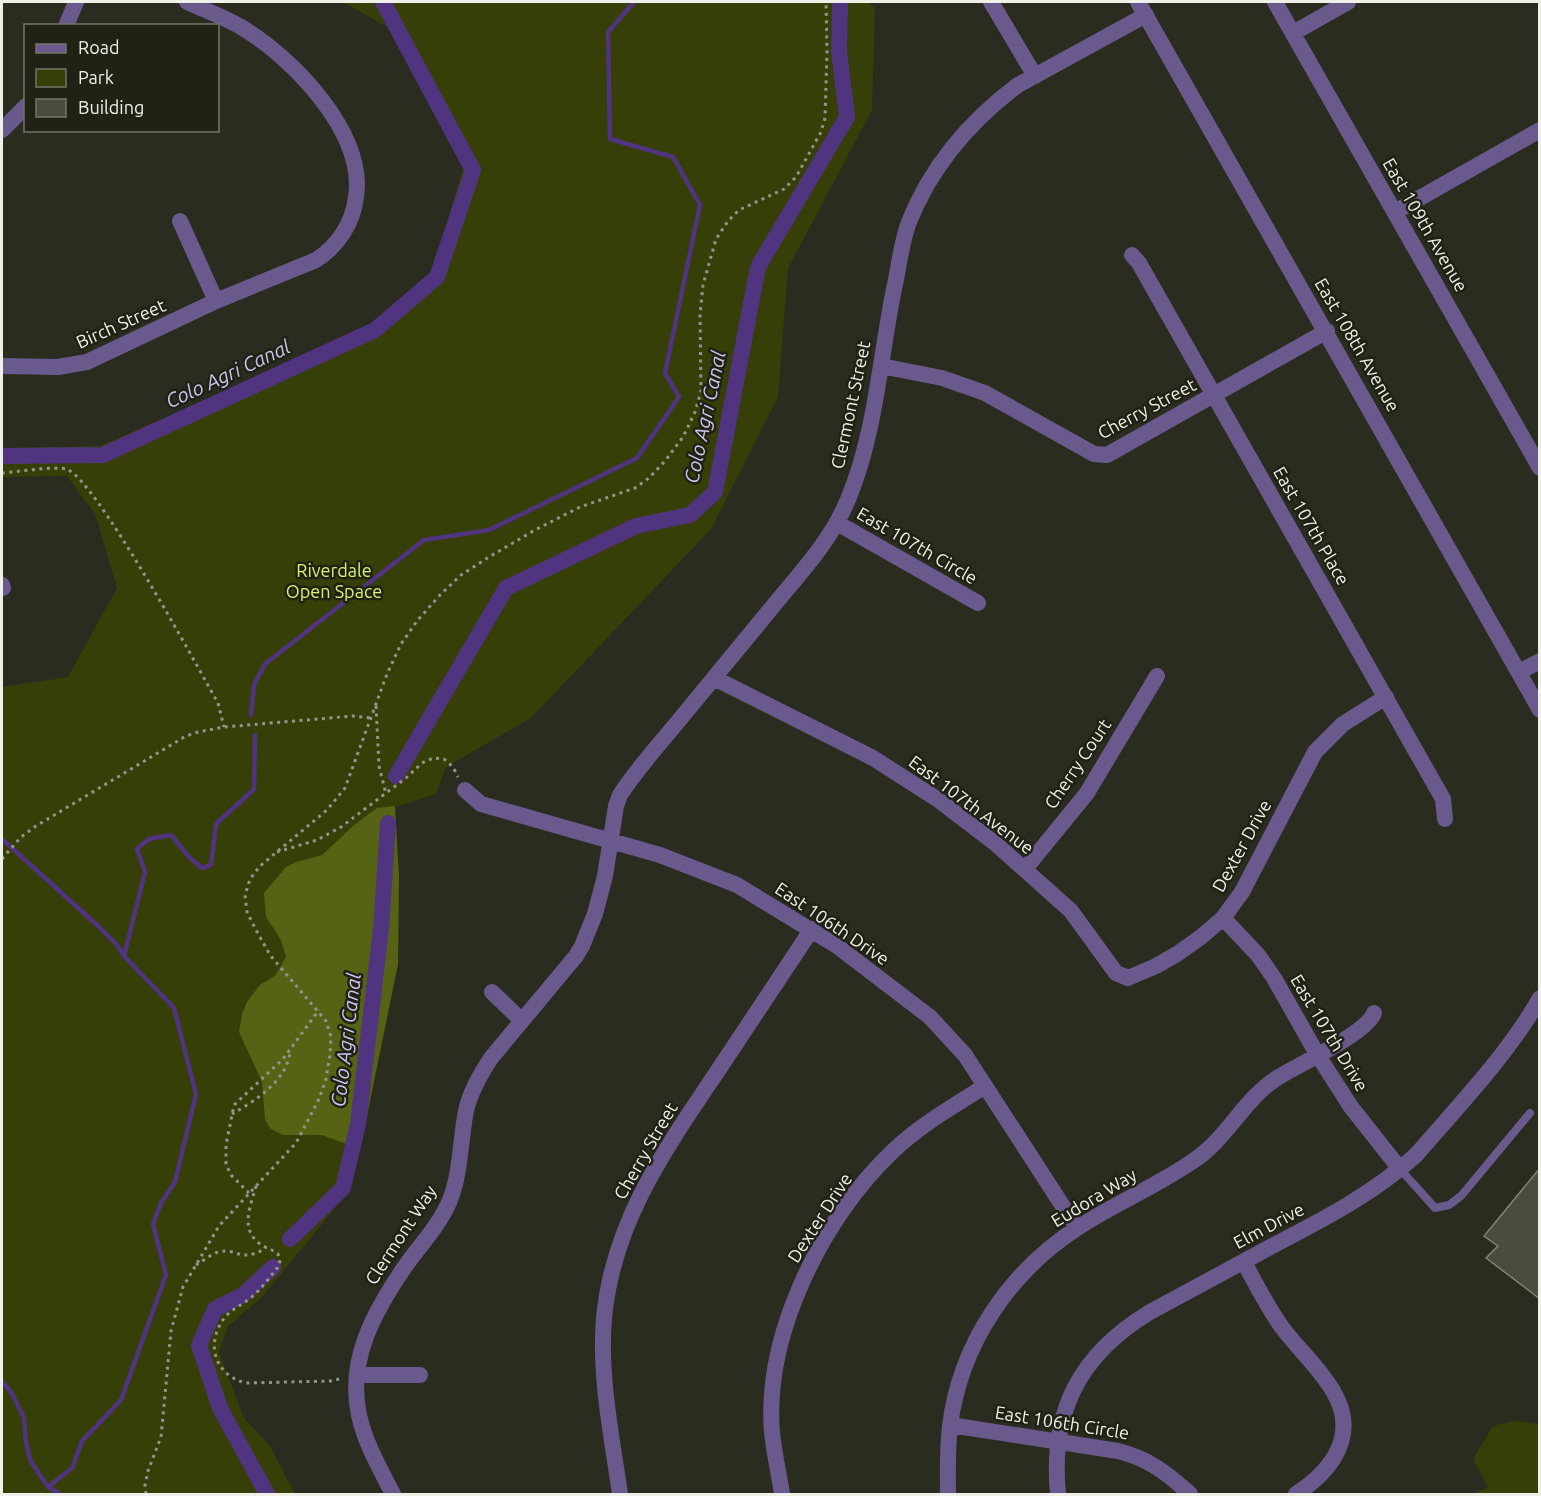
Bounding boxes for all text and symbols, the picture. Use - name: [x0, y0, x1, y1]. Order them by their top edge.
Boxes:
- legend: [24, 24, 219, 132]
- text: Road: [78, 37, 120, 57]
- text: Park: [78, 67, 114, 87]
- text: Building: [78, 97, 144, 117]
- street label: East 109th Avenue: [1379, 154, 1472, 295]
- street label: East 108th Avenue: [1311, 274, 1404, 415]
- street label: Birch Street: [73, 295, 168, 352]
- water label: Colo Agri Canal: [162, 334, 294, 412]
- street label: Clermont Street: [827, 339, 873, 471]
- water label: Colo Agri Canal: [679, 348, 730, 485]
- street label: Cherry Street: [1094, 374, 1199, 442]
- street label: East 107th Place: [1270, 463, 1354, 588]
- street label: East 107th Circle: [854, 503, 981, 588]
- park label: Riverdale Open Space: [286, 560, 382, 601]
- street label: Cherry Court: [1040, 715, 1114, 812]
- street label: East 107th Avenue: [905, 751, 1038, 858]
- street label: Dexter Drive: [1208, 796, 1275, 895]
- street label: East 106th Drive: [772, 878, 893, 969]
- street label: East 107th Drive: [1287, 970, 1373, 1095]
- water label: Colo Agri Canal: [326, 971, 365, 1108]
- street label: Cherry Street: [609, 1099, 681, 1202]
- street label: Eudora Way: [1047, 1164, 1140, 1230]
- street label: Dexter Drive: [783, 1169, 855, 1266]
- street label: Clermont Way: [361, 1181, 440, 1288]
- street label: Elm Drive: [1230, 1198, 1307, 1252]
- street label: East 106th Circle: [994, 1402, 1131, 1442]

